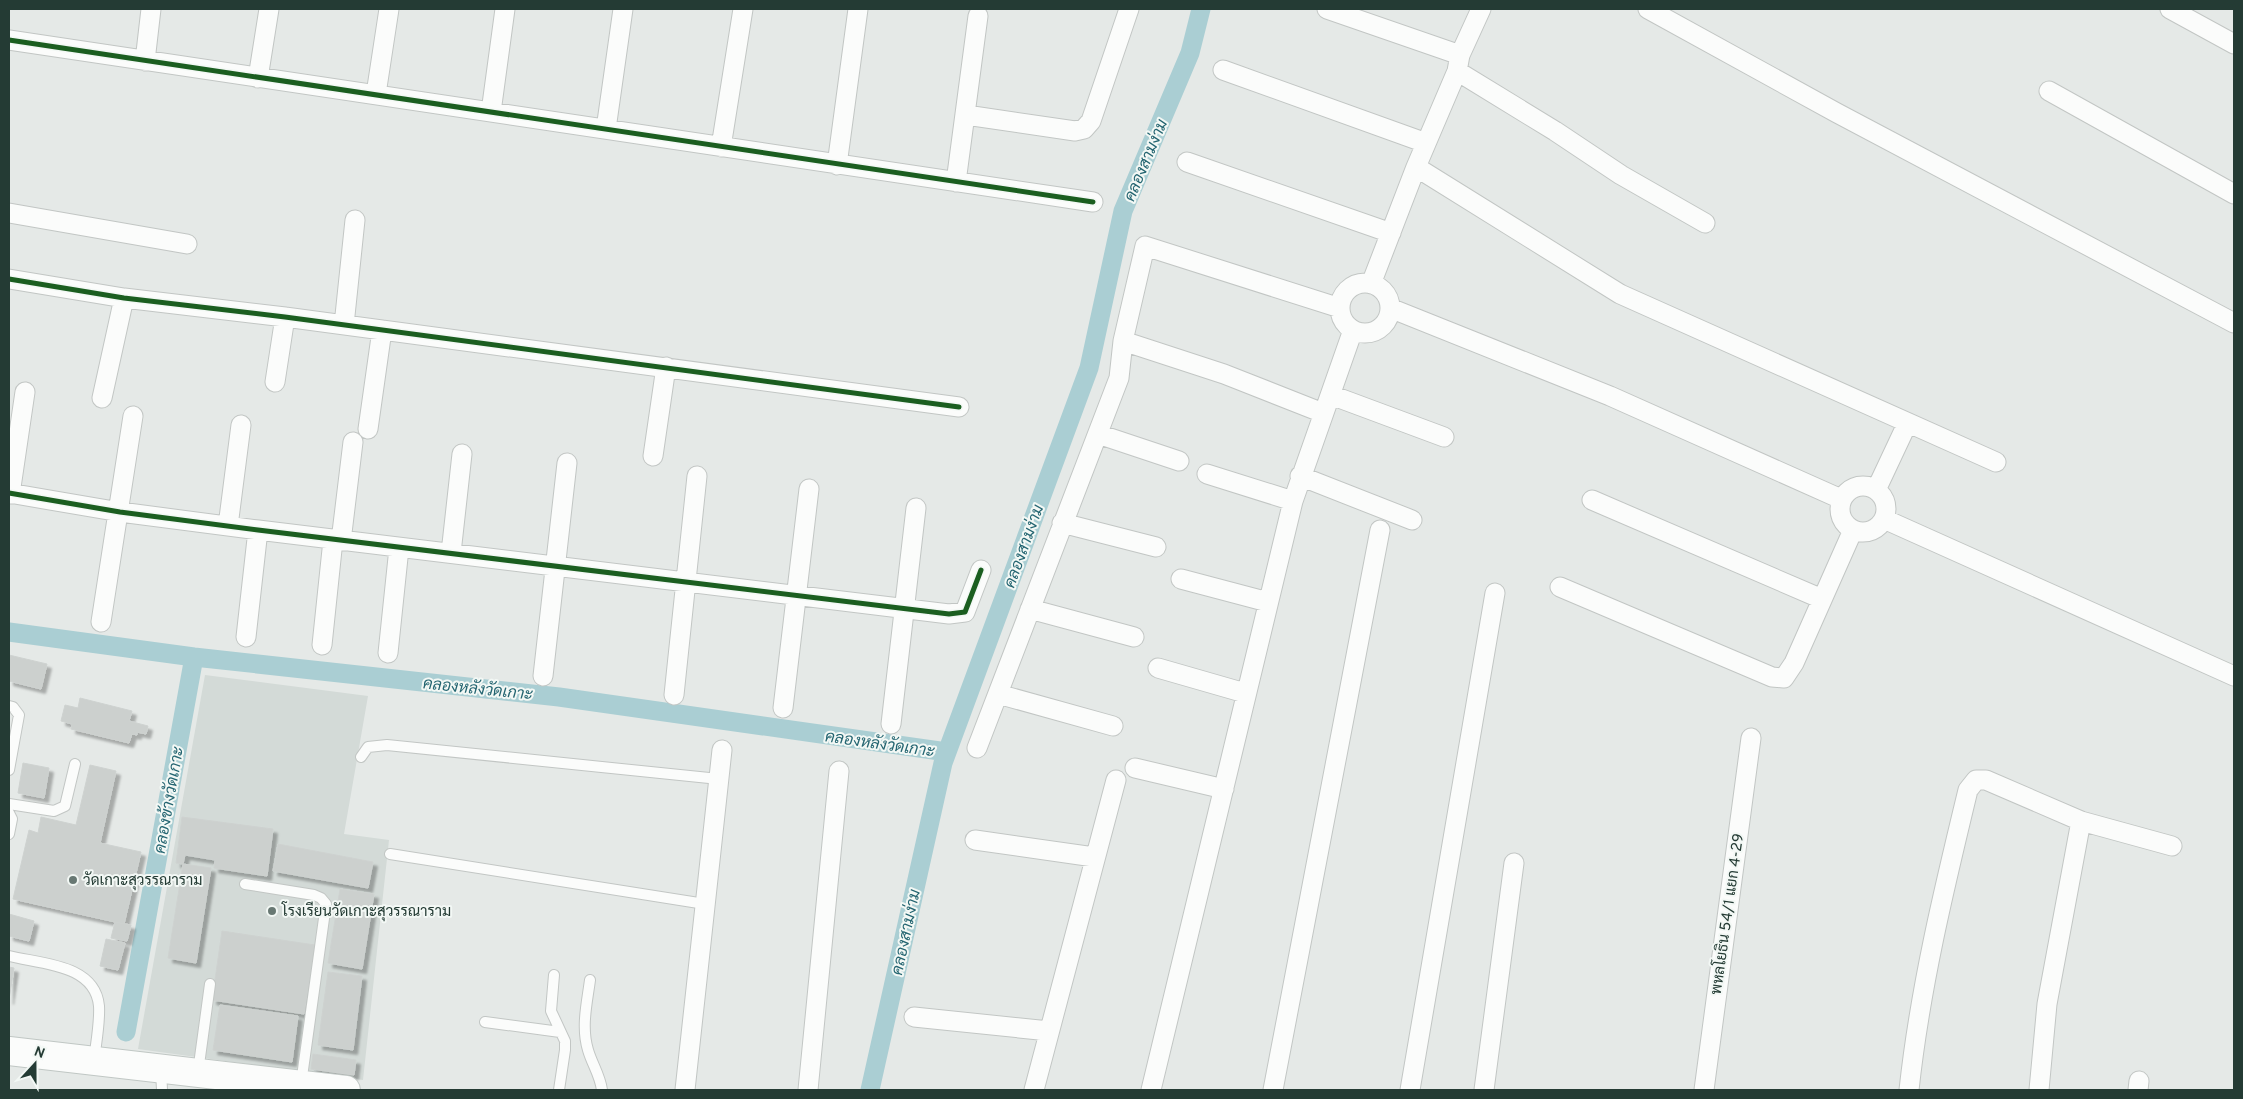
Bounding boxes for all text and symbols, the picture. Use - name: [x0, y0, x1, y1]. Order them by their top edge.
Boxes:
- water label: คลองสามง่าม: [1119, 116, 1173, 205]
- water label: คลองสามง่าม: [999, 501, 1049, 591]
- water label: คลองหลังวัดเกาะ: [422, 672, 534, 706]
- water label: คลองหลังวัดเกาะ: [824, 725, 937, 763]
- water label: คลองข้างวัดเกาะ: [148, 744, 189, 855]
- street label: พหลโยธิน 54/1 แยก 4-29: [1706, 832, 1749, 996]
- place label: วัดเกาะสุวรรณาราม: [83, 871, 203, 891]
- marker: วัดเกาะสุวรรณาราม: [67, 874, 79, 886]
- water label: คลองสามง่าม: [886, 887, 926, 977]
- place label: โรงเรียนวัดเกาะสุวรรณาราม: [281, 901, 451, 922]
- marker: โรงเรียนวัดเกาะสุวรรณาราม: [266, 905, 278, 917]
- north arrow: [10, 1039, 60, 1089]
- text: N: [31, 1044, 47, 1063]

